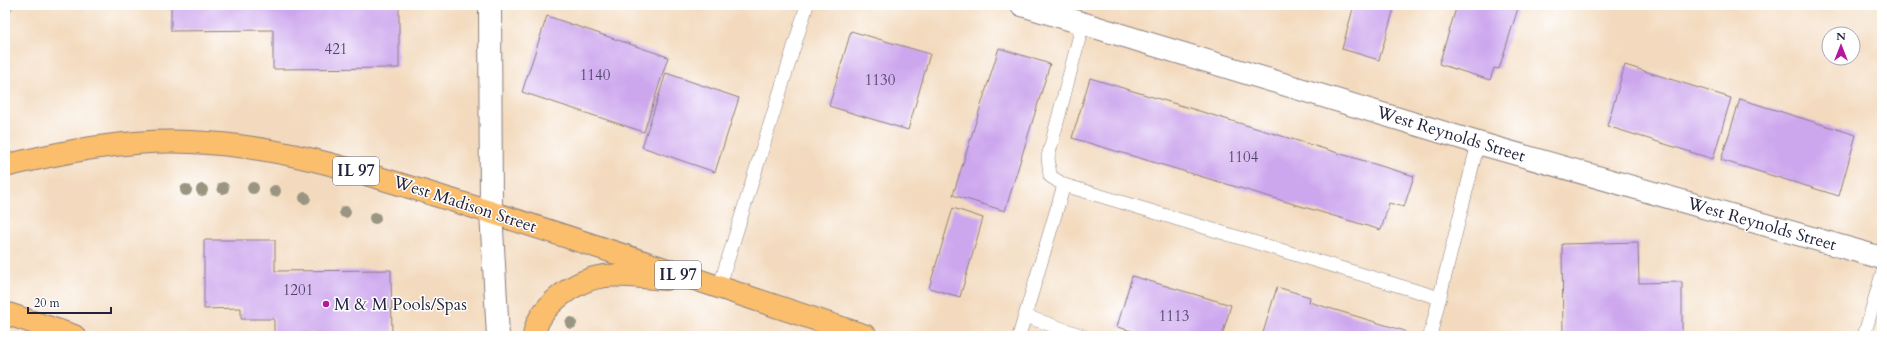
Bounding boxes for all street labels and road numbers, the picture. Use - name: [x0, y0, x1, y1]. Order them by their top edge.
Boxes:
- street label: West Reynolds Street: [1373, 100, 1529, 168]
- road number: IL 97: [333, 157, 379, 185]
- street label: West Madison Street: [389, 170, 540, 238]
- street label: West Reynolds Street: [1684, 191, 1840, 256]
- road number: IL 97: [655, 261, 701, 289]

